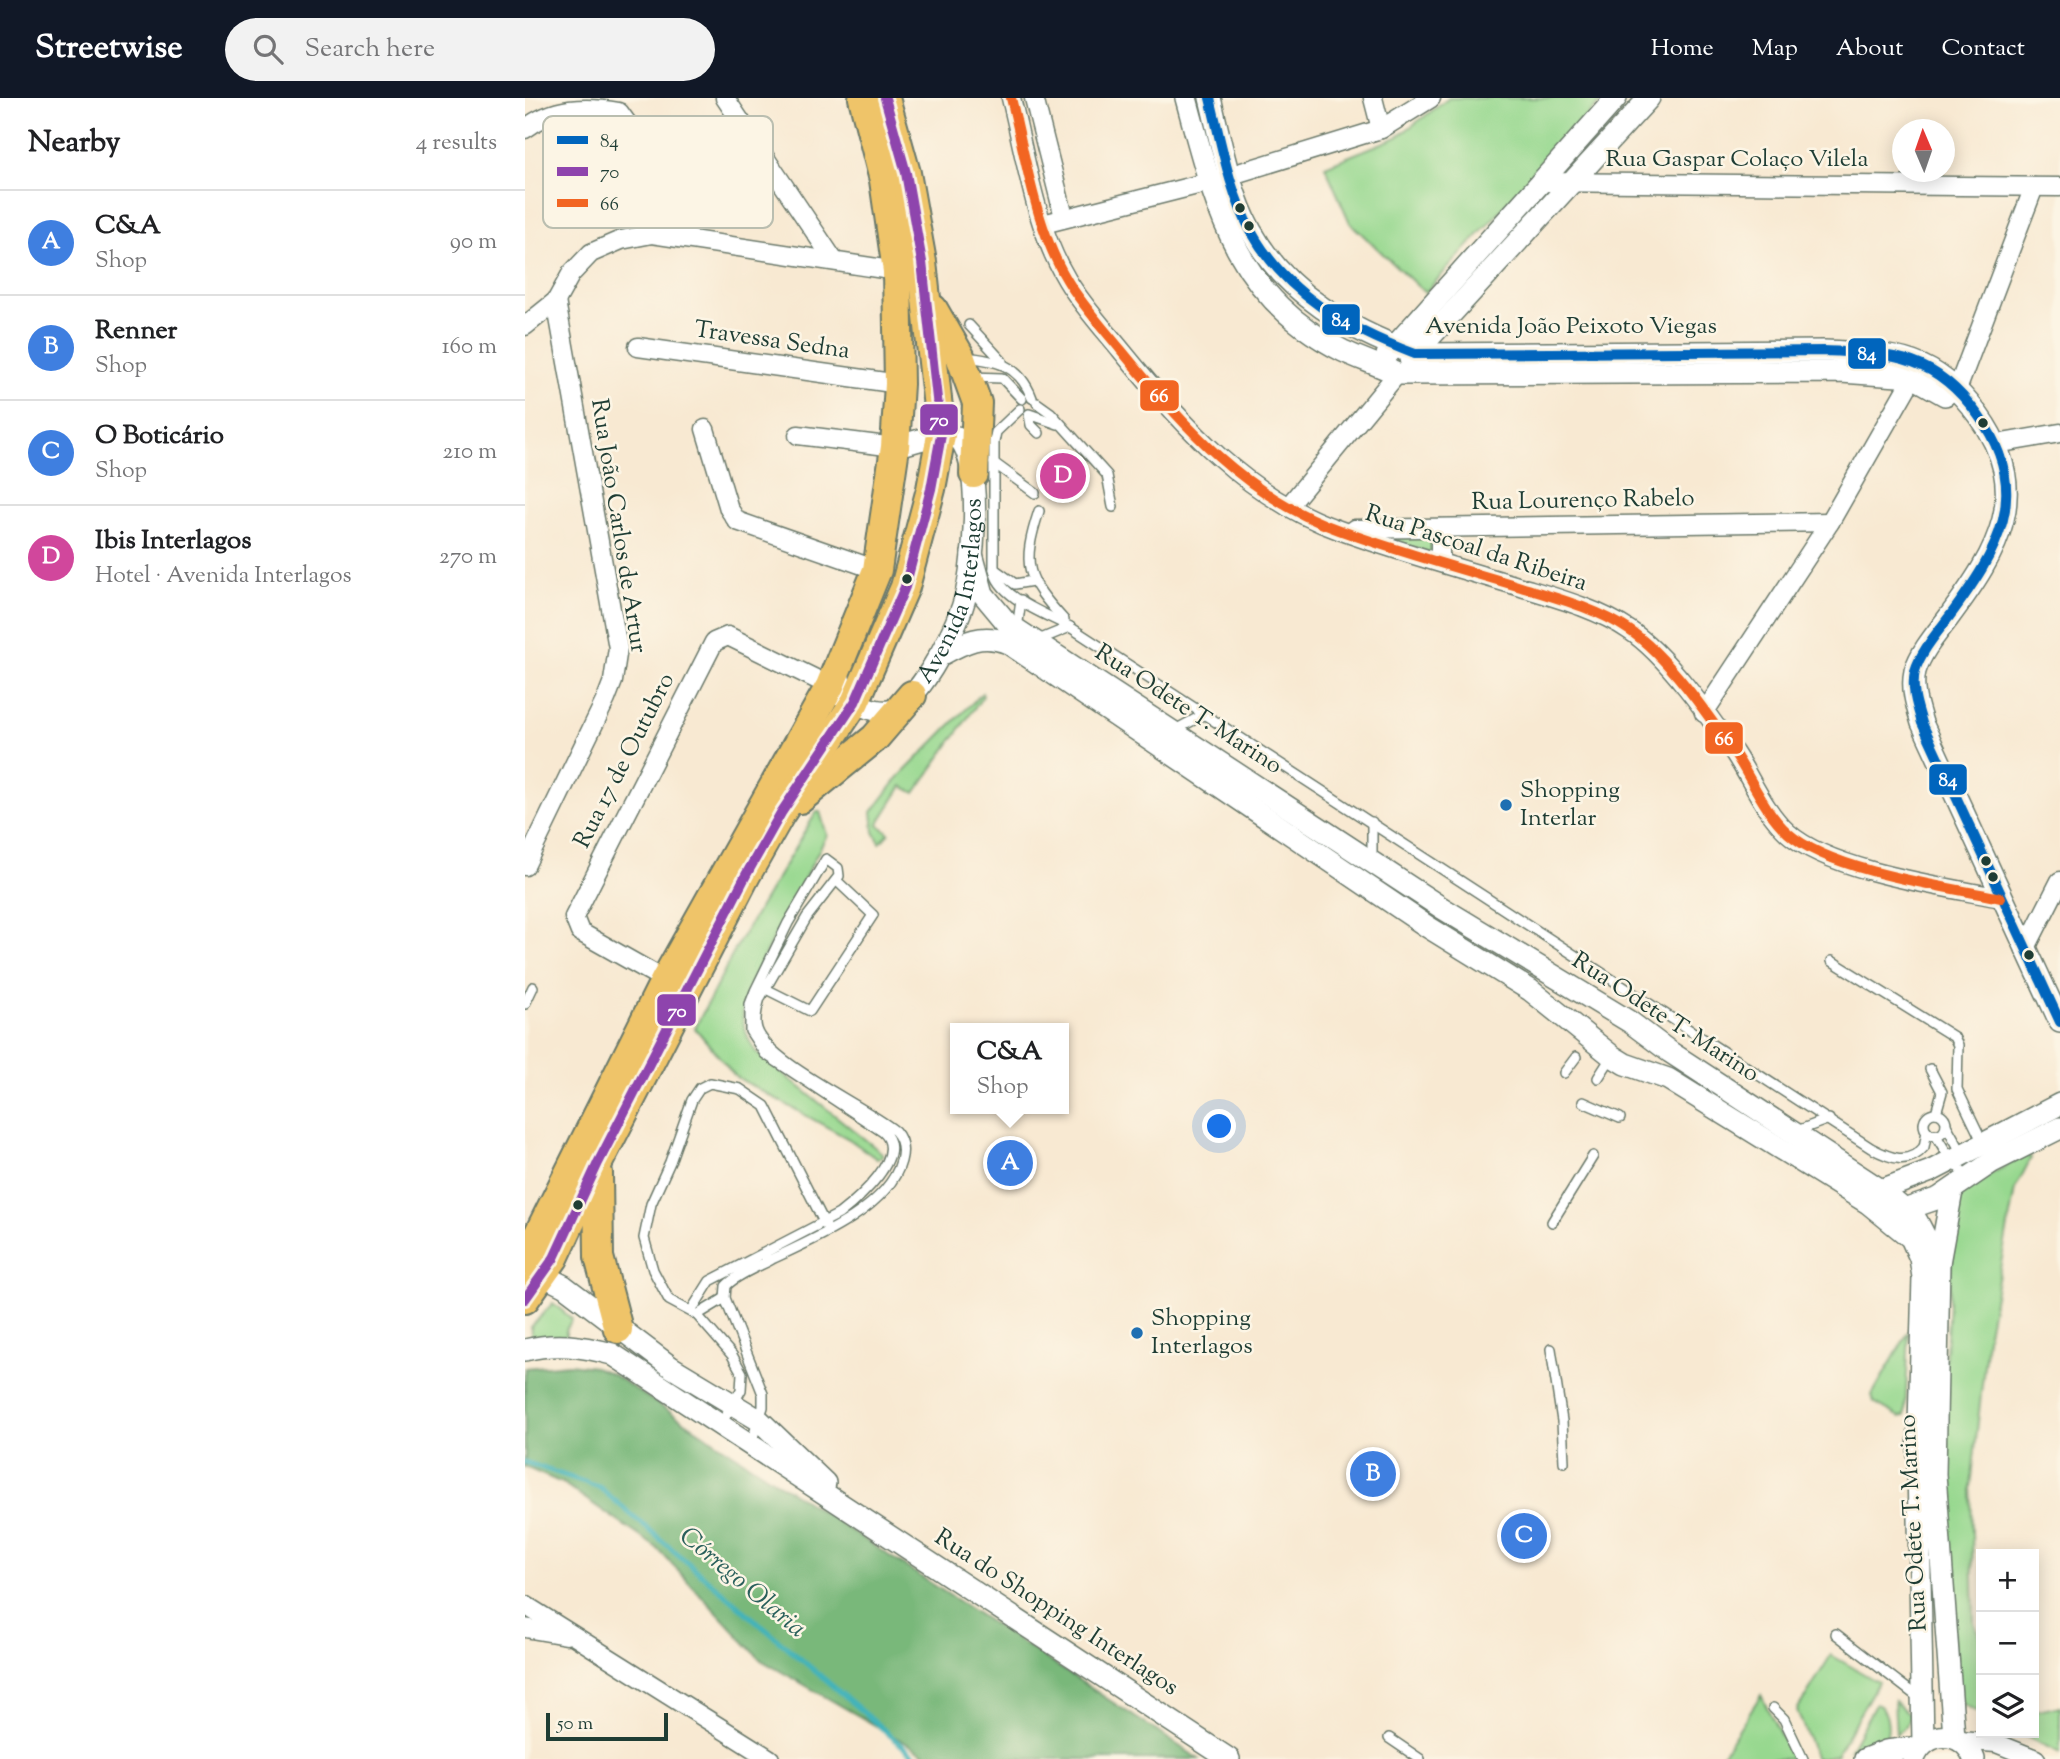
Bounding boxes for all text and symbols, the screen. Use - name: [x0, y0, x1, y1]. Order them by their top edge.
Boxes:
- search box: [225, 18, 715, 81]
- text: Streetwise: [35, 25, 183, 73]
- icon: search: [249, 30, 287, 68]
- text: Search here: [305, 31, 435, 68]
- text: Home: [1651, 32, 1714, 66]
- text: Map: [1752, 32, 1798, 66]
- text: About: [1836, 32, 1903, 66]
- text: Contact: [1941, 32, 2025, 66]
- legend: [543, 116, 773, 228]
- north arrow: [1892, 119, 1955, 182]
- text: Nearby: [28, 122, 120, 165]
- text: 4 results: [416, 127, 497, 160]
- text: 84: [600, 129, 619, 156]
- street label: Rua Gaspar Colaço Vilela: [1605, 143, 1869, 177]
- text: 70: [600, 160, 619, 187]
- text: 66: [600, 192, 619, 219]
- unlabelled marker: [1233, 201, 1247, 215]
- text: C&A: [95, 208, 161, 245]
- unlabelled marker: [1242, 219, 1256, 233]
- text: A: [42, 226, 60, 259]
- text: 90 m: [450, 226, 497, 259]
- text: Shop: [95, 245, 147, 278]
- line badge: 84: [1321, 303, 1361, 336]
- text: 84: [1332, 308, 1351, 335]
- street label: Avenida João Peixoto Viegas: [1425, 310, 1717, 344]
- text: Renner: [95, 313, 177, 350]
- street label: Travessa Sedna: [692, 313, 852, 369]
- text: B: [44, 331, 58, 364]
- text: 160 m: [442, 331, 497, 364]
- line badge: 84: [1847, 337, 1887, 370]
- text: 84: [1858, 342, 1877, 369]
- text: Shop: [95, 350, 147, 383]
- line badge: 66: [1139, 379, 1180, 412]
- text: 66: [1150, 384, 1168, 411]
- street label: Rua João Carlos de Artur: [581, 396, 655, 656]
- line badge: 70: [919, 403, 959, 436]
- text: 70: [929, 408, 949, 435]
- unlabelled marker: [1976, 416, 1990, 430]
- text: O Boticário: [95, 418, 224, 455]
- text: C: [42, 436, 60, 469]
- text: 210 m: [443, 436, 497, 469]
- pin: D: [1040, 450, 1086, 502]
- text: Shop: [95, 455, 147, 488]
- street label: Rua Lourenço Rabelo: [1471, 482, 1695, 520]
- street label: Rua Pascoal da Ribeira: [1361, 497, 1591, 601]
- street label: Avenida Interlagos: [909, 498, 992, 691]
- text: Ibis Interlagos: [95, 523, 251, 560]
- text: D: [42, 541, 60, 574]
- text: 270 m: [439, 541, 497, 574]
- text: Hotel · Avenida Interlagos: [95, 560, 352, 593]
- unlabelled marker: [900, 572, 914, 586]
- street label: Rua Odete T. Marino: [1088, 637, 1288, 783]
- street label: Rua 17 de Outubro: [566, 667, 684, 855]
- line badge: 66: [1704, 721, 1744, 755]
- text: 66: [1715, 727, 1733, 754]
- line badge: 84: [1928, 763, 1968, 796]
- text: 84: [1939, 768, 1958, 795]
- place label: Shopping Interlar: [1520, 774, 1620, 836]
- marker: Shopping Interlar: [1498, 797, 1514, 813]
- unlabelled marker: [1979, 854, 1993, 868]
- unlabelled marker: [1986, 870, 2000, 884]
- street label: Rua Odete T. Marino: [1565, 945, 1765, 1091]
- unlabelled marker: [2022, 948, 2036, 962]
- line badge: 70: [656, 993, 697, 1027]
- text: 70: [667, 999, 687, 1026]
- popup: [950, 1023, 1069, 1114]
- text: C&A: [977, 1034, 1042, 1071]
- text: Shop: [977, 1071, 1029, 1104]
- your location: [1202, 1109, 1236, 1143]
- pin: A: [987, 1137, 1033, 1189]
- unlabelled marker: [571, 1198, 585, 1212]
- place label: Shopping Interlagos: [1151, 1302, 1253, 1364]
- marker: Shopping Interlagos: [1129, 1325, 1145, 1341]
- street label: Rua Odete T. Marino: [1891, 1414, 1937, 1632]
- pin: B: [1350, 1448, 1396, 1500]
- pin: C: [1501, 1510, 1547, 1562]
- water label: Córrego Olaria: [670, 1519, 814, 1647]
- street label: Rua do Shopping Interlagos: [927, 1521, 1185, 1705]
- map controls: [1976, 1549, 2039, 1738]
- button: +: [1976, 1549, 2039, 1612]
- button: −: [1976, 1612, 2039, 1675]
- button: layers: [1976, 1675, 2039, 1738]
- scale bar: [546, 1710, 669, 1742]
- text: 50 m: [557, 1711, 593, 1738]

